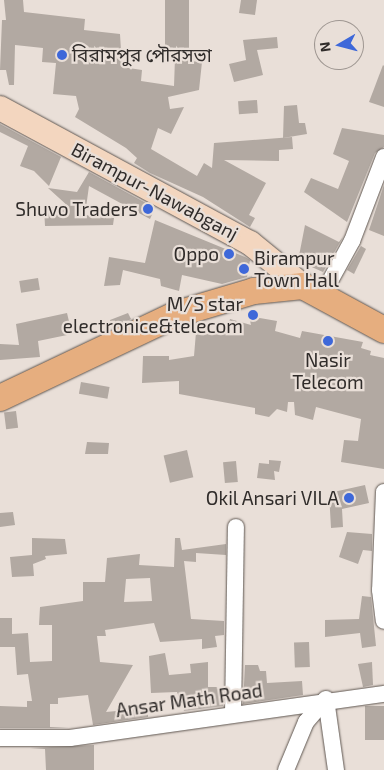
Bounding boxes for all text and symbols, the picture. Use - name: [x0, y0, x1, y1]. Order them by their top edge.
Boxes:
- north arrow: [314, 20, 364, 70]
- text: N: [316, 41, 334, 53]
- place label: বিরামপুর পৌরসভা: [72, 44, 212, 66]
- marker: বিরামপুর পৌরসভা: [56, 49, 68, 61]
- street label: Birampur-Nawabganj: [68, 137, 242, 245]
- place label: Shuvo Traders: [15, 198, 138, 220]
- marker: Shuvo Traders: [142, 203, 154, 215]
- place label: Oppo: [173, 243, 219, 265]
- place label: Birampur Town Hall: [254, 247, 339, 291]
- marker: Oppo: [223, 248, 235, 260]
- marker: Birampur Town Hall: [238, 263, 250, 275]
- place label: M/S star electronice&telecom: [63, 293, 243, 337]
- marker: M/S star electronice&telecom: [247, 309, 259, 321]
- marker: Nasir Telecom: [322, 335, 334, 347]
- place label: Nasir Telecom: [292, 349, 364, 393]
- place label: Okil Ansari VILA: [204, 487, 339, 509]
- marker: Okil Ansari VILA: [343, 492, 355, 504]
- street label: Ansar Math Road: [114, 678, 264, 722]

